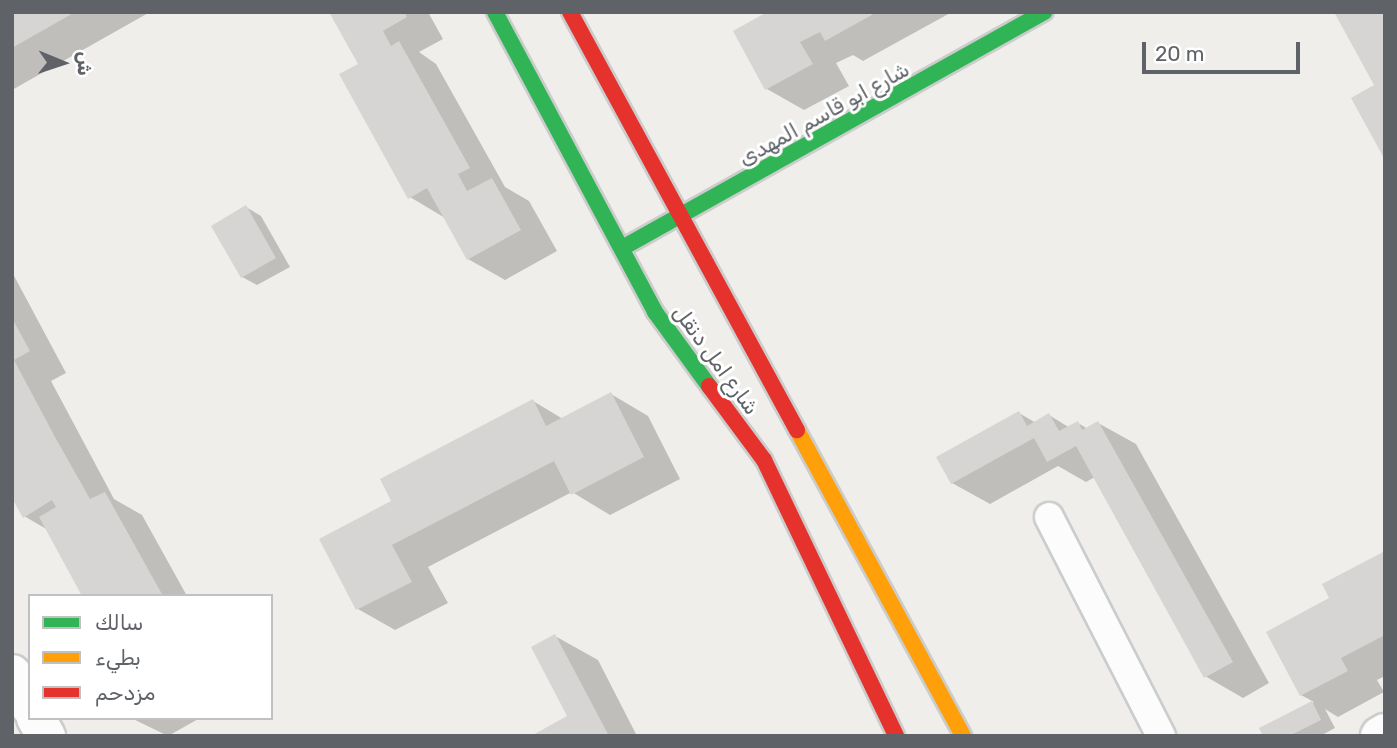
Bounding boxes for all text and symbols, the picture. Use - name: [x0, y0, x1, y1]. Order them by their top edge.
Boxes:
- north arrow: [28, 28, 98, 98]
- scale bar: [1145, 28, 1302, 72]
- text: 20 m: [1155, 41, 1204, 66]
- text: ش: [73, 51, 96, 76]
- street label: شارع ابو قاسم المهدى: [734, 57, 914, 171]
- street label: شارع امل دنقل: [668, 300, 764, 420]
- legend: [28, 594, 273, 720]
- text: سالك: [95, 610, 143, 635]
- text: بطيء: [95, 645, 141, 670]
- text: مزدحم: [95, 680, 155, 705]

